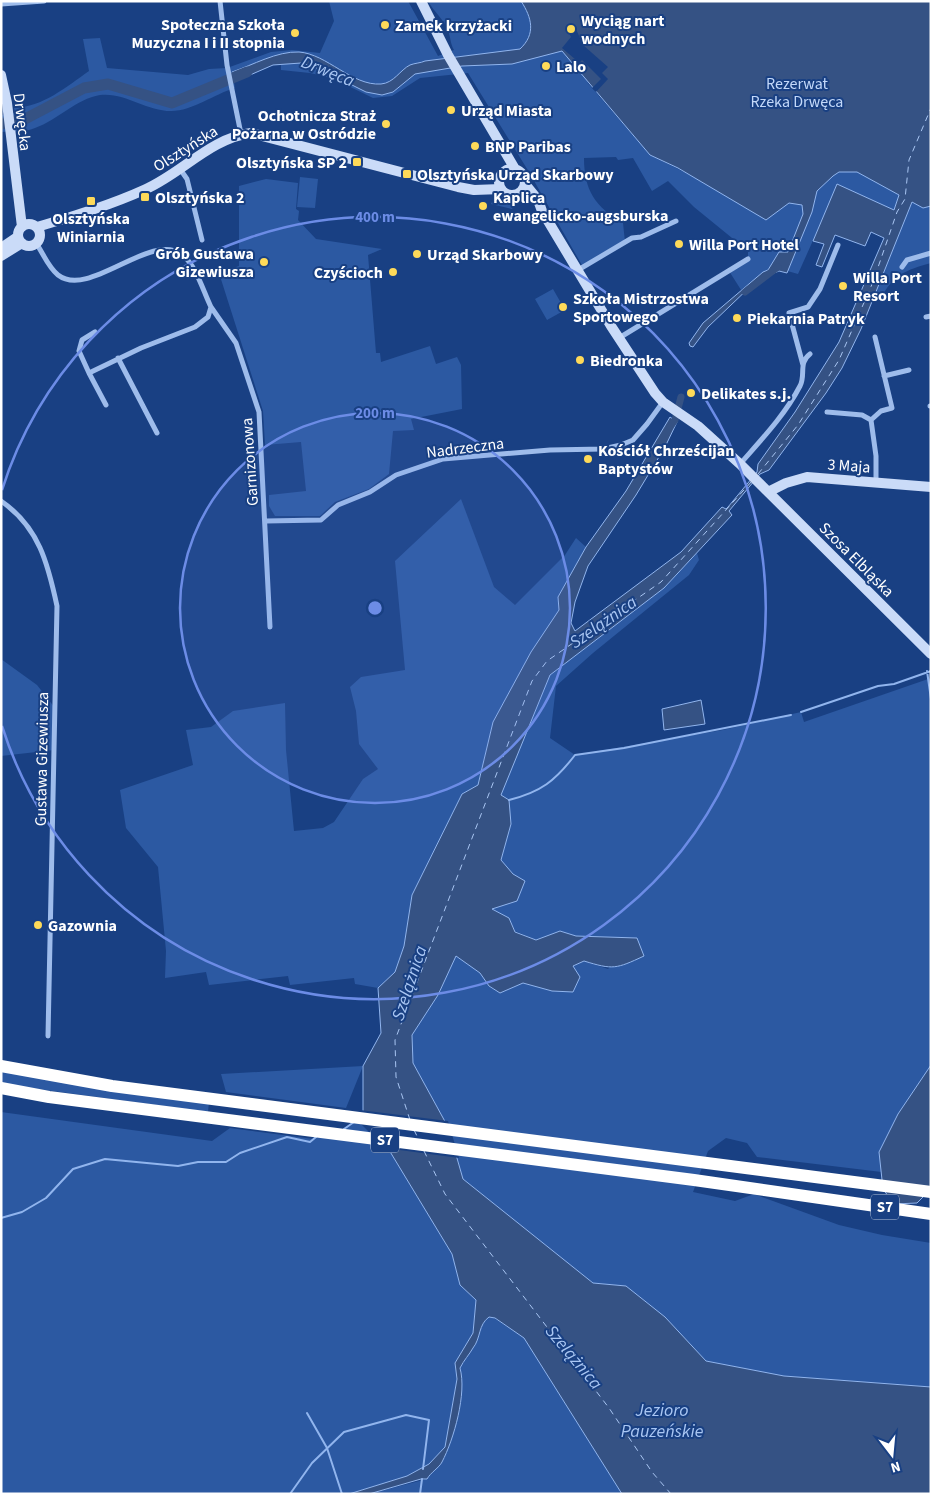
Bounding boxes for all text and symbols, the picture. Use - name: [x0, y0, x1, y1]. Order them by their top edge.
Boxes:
- place label: Wyciąg nart wodnych: [581, 10, 664, 50]
- place label: Społeczna Szkoła Muzyczna I i II stopnia: [132, 14, 285, 54]
- place label: Zamek krzyżacki: [395, 15, 512, 37]
- marker: Zamek krzyżacki: [379, 19, 391, 31]
- marker: Wyciąg nart wodnych: [565, 23, 577, 35]
- marker: Społeczna Szkoła Muzyczna I i II stopnia: [289, 27, 301, 39]
- water label: Drwęca: [297, 49, 359, 94]
- place label: Lalo: [556, 56, 586, 78]
- marker: Lalo: [540, 60, 552, 72]
- park label: Rezerwat Rzeka Drwęca: [751, 73, 843, 113]
- street label: Drwęcka: [8, 92, 36, 152]
- place label: Urząd Miasta: [461, 100, 552, 122]
- marker: Urząd Miasta: [445, 104, 457, 116]
- place label: Ochotnicza Straż Pożarna w Ostródzie: [232, 105, 376, 145]
- marker: Ochotnicza Straż Pożarna w Ostródzie: [380, 118, 392, 130]
- street label: Olsztyńska: [149, 120, 222, 177]
- place label: BNP Paribas: [485, 136, 571, 158]
- marker: BNP Paribas: [469, 140, 481, 152]
- place label: Olsztyńska SP 2: [236, 152, 347, 174]
- marker: Olsztyńska SP 2: [351, 156, 363, 168]
- place label: Olsztyńska Urząd Skarbowy: [417, 164, 614, 186]
- marker: Olsztyńska Urząd Skarbowy: [401, 168, 413, 180]
- place label: Olsztyńska 2: [155, 187, 244, 209]
- place label: Kaplica ewangelicko-augsburska: [493, 187, 668, 227]
- marker: Olsztyńska 2: [139, 191, 151, 203]
- marker: Olsztyńska Winiarnia: [85, 195, 97, 207]
- marker: Kaplica ewangelicko-augsburska: [477, 200, 489, 212]
- text: 400 m: [355, 207, 395, 228]
- place label: Olsztyńska Winiarnia: [52, 208, 130, 248]
- place label: Willa Port Hotel: [689, 234, 799, 256]
- marker: Willa Port Hotel: [673, 238, 685, 250]
- place label: Grób Gustawa Gizewiusza: [155, 243, 254, 283]
- place label: Urząd Skarbowy: [427, 244, 543, 266]
- marker: Urząd Skarbowy: [411, 248, 423, 260]
- marker: Grób Gustawa Gizewiusza: [258, 256, 270, 268]
- place label: Czyścioch: [314, 262, 383, 284]
- marker: Czyścioch: [387, 266, 399, 278]
- place label: Willa Port Resort: [853, 267, 922, 307]
- marker: Willa Port Resort: [837, 280, 849, 292]
- place label: Szkoła Mistrzostwa Sportowego: [573, 288, 709, 328]
- marker: Szkoła Mistrzostwa Sportowego: [557, 301, 569, 313]
- place label: Piekarnia Patryk: [747, 308, 865, 330]
- marker: Piekarnia Patryk: [731, 312, 743, 324]
- place label: Biedronka: [590, 350, 663, 372]
- marker: Biedronka: [574, 354, 586, 366]
- place label: Delikates s.j.: [701, 383, 791, 405]
- marker: Delikates s.j.: [685, 387, 697, 399]
- text: 200 m: [355, 403, 395, 424]
- street label: Garnizonowa: [236, 417, 264, 507]
- street label: Nadrzeczna: [425, 432, 505, 464]
- place label: Kościół Chrześcijan Baptystów: [598, 440, 734, 480]
- marker: Kościół Chrześcijan Baptystów: [582, 453, 594, 465]
- street label: 3 Maja: [827, 454, 871, 478]
- street label: Szosa Elbląska: [814, 517, 899, 602]
- water label: Szelążnica: [564, 590, 642, 655]
- centre of rings: [366, 599, 384, 617]
- street label: Gustawa Gizewiusza: [30, 692, 54, 826]
- place label: Gazownia: [48, 915, 117, 937]
- marker: Gazownia: [32, 919, 44, 931]
- water label: Szelążnica: [386, 942, 433, 1024]
- road number: S7: [371, 1128, 399, 1152]
- road number: S7: [871, 1194, 899, 1220]
- water label: Szelążnica: [539, 1320, 608, 1395]
- water label: Jezioro Pauzeńskie: [621, 1398, 704, 1444]
- north arrow: [867, 1430, 917, 1480]
- text: N: [888, 1456, 903, 1477]

